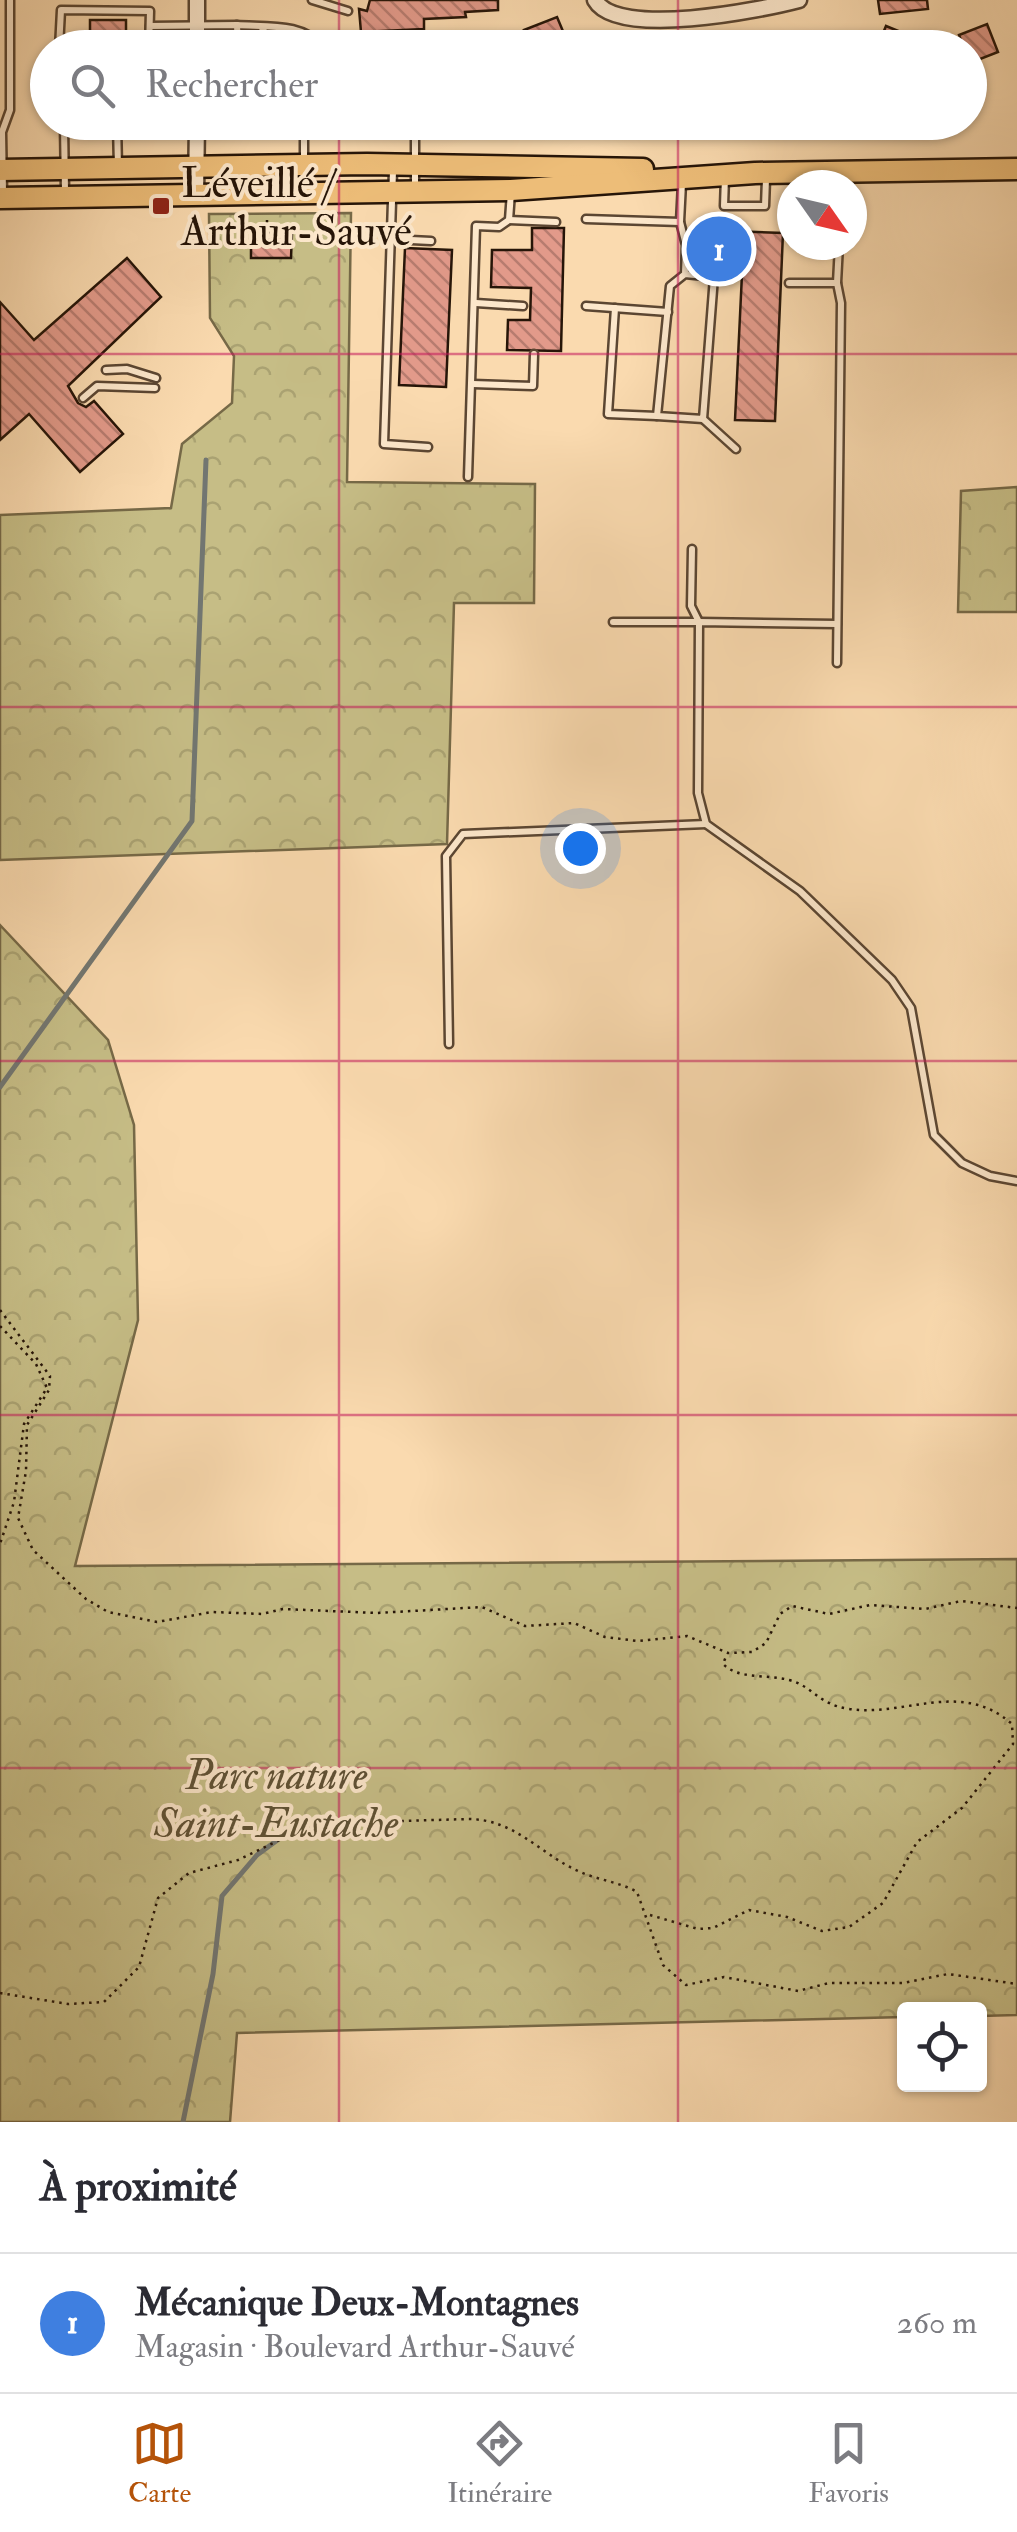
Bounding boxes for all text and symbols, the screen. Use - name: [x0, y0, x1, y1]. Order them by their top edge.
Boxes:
- search box: [30, 30, 987, 140]
- icon: search: [65, 58, 120, 113]
- text: Rechercher: [145, 61, 318, 109]
- place label: Léveillé / Arthur-Sauvé: [180, 158, 412, 258]
- north arrow: [777, 170, 867, 260]
- marker: Léveillé / Arthur-Sauvé: [150, 195, 172, 217]
- pin: 1: [686, 212, 752, 286]
- your location: [555, 823, 606, 874]
- park label: Parc nature Saint-Eustache: [153, 1750, 399, 1850]
- map controls: [897, 2002, 987, 2092]
- button: locate: [897, 2002, 987, 2092]
- text: À proximité: [40, 2161, 236, 2213]
- text: Mécanique Deux-Montagnes: [135, 2279, 579, 2327]
- text: 1: [67, 2303, 78, 2343]
- text: 260 m: [897, 2303, 977, 2343]
- text: Magasin · Boulevard Arthur-Sauvé: [135, 2327, 575, 2367]
- tab: Carte: [128, 2416, 191, 2511]
- tab: Itinéraire: [447, 2416, 552, 2511]
- tab: Favoris: [808, 2416, 889, 2511]

